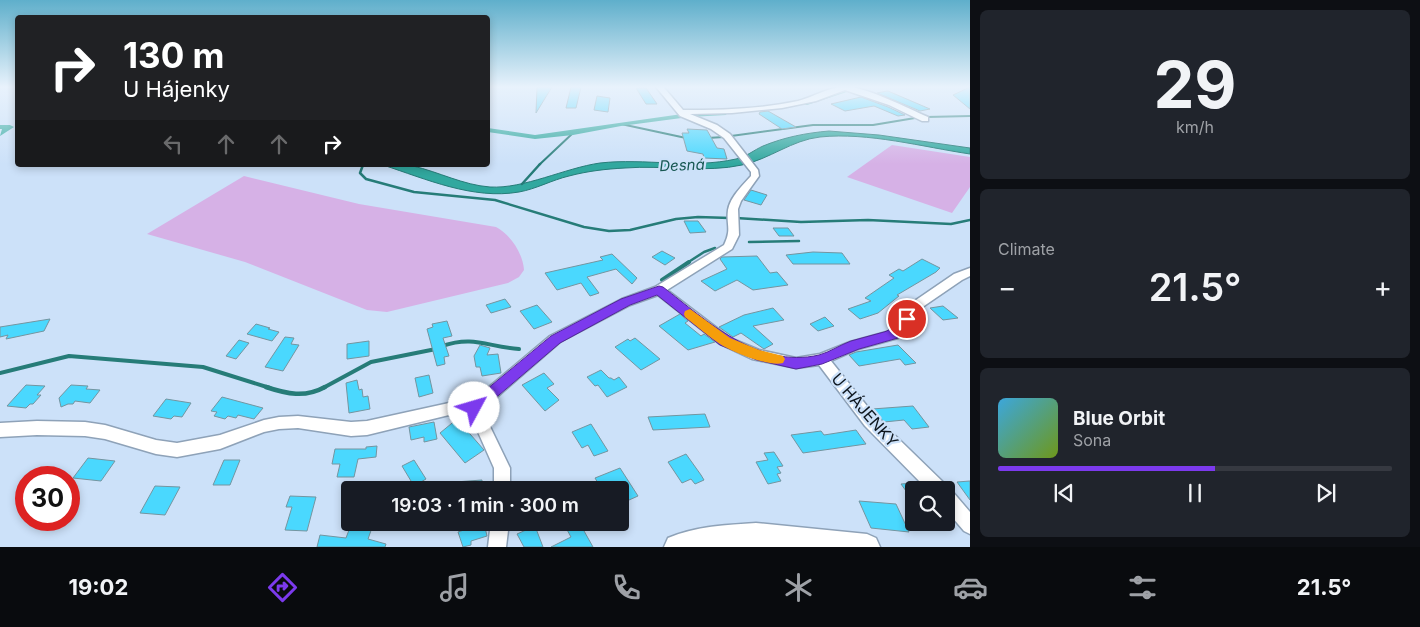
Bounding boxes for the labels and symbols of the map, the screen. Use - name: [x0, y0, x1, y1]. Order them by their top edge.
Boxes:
- water label: Desná: [659, 155, 705, 175]
- pin: [886, 298, 928, 340]
- street label: U HÁJENKY: [827, 369, 903, 451]
- position arrow: [447, 381, 499, 433]
- speed limit sign: 30: [15, 466, 80, 531]

